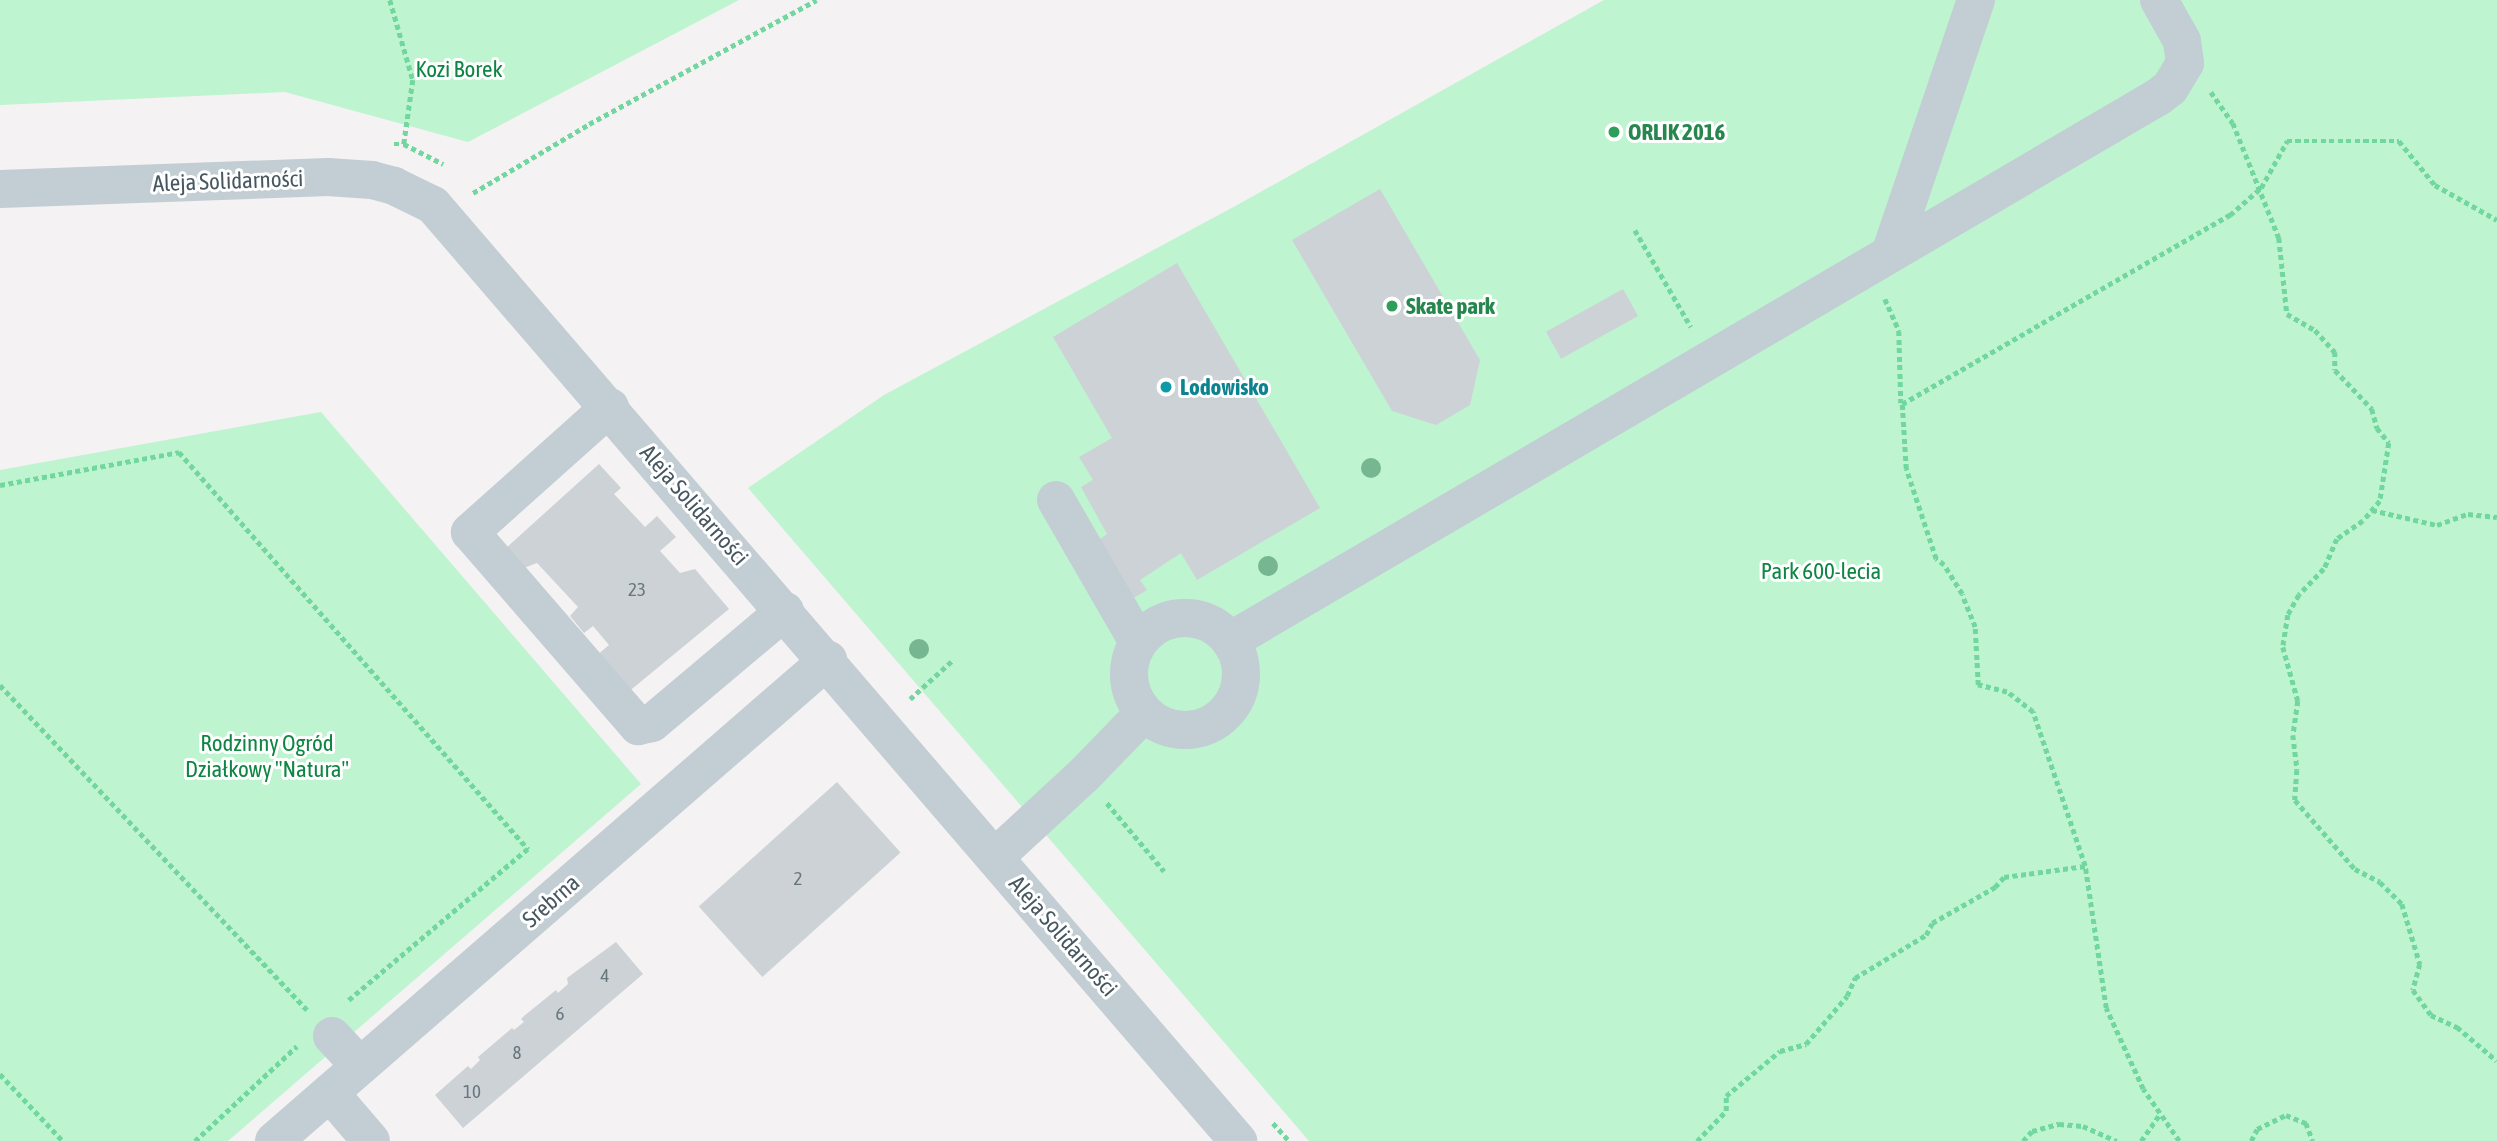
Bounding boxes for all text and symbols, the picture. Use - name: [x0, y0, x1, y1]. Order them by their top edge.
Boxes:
- park label: Kozi Borek: [415, 55, 503, 83]
- place label: ORLIK 2016: [1628, 118, 1725, 146]
- marker: ORLIK 2016: [1606, 124, 1622, 140]
- street label: Aleja Solidarności: [152, 165, 304, 197]
- place label: Skate park: [1406, 292, 1495, 320]
- marker: Skate park: [1384, 298, 1400, 314]
- place label: Lodowisko: [1180, 373, 1269, 401]
- marker: Lodowisko: [1158, 379, 1174, 395]
- street label: Aleja Solidarności: [634, 439, 754, 571]
- park label: Park 600-lecia: [1761, 557, 1881, 585]
- house number: 23: [628, 579, 646, 601]
- park label: Rodzinny Ogród Działkowy "Natura": [185, 729, 349, 783]
- house number: 2: [794, 868, 802, 890]
- street label: Srebrna: [517, 869, 585, 933]
- street label: Aleja Solidarności: [1003, 870, 1123, 1002]
- house number: 4: [601, 965, 609, 987]
- house number: 6: [556, 1003, 564, 1025]
- house number: 8: [513, 1042, 521, 1064]
- house number: 10: [463, 1081, 481, 1103]

